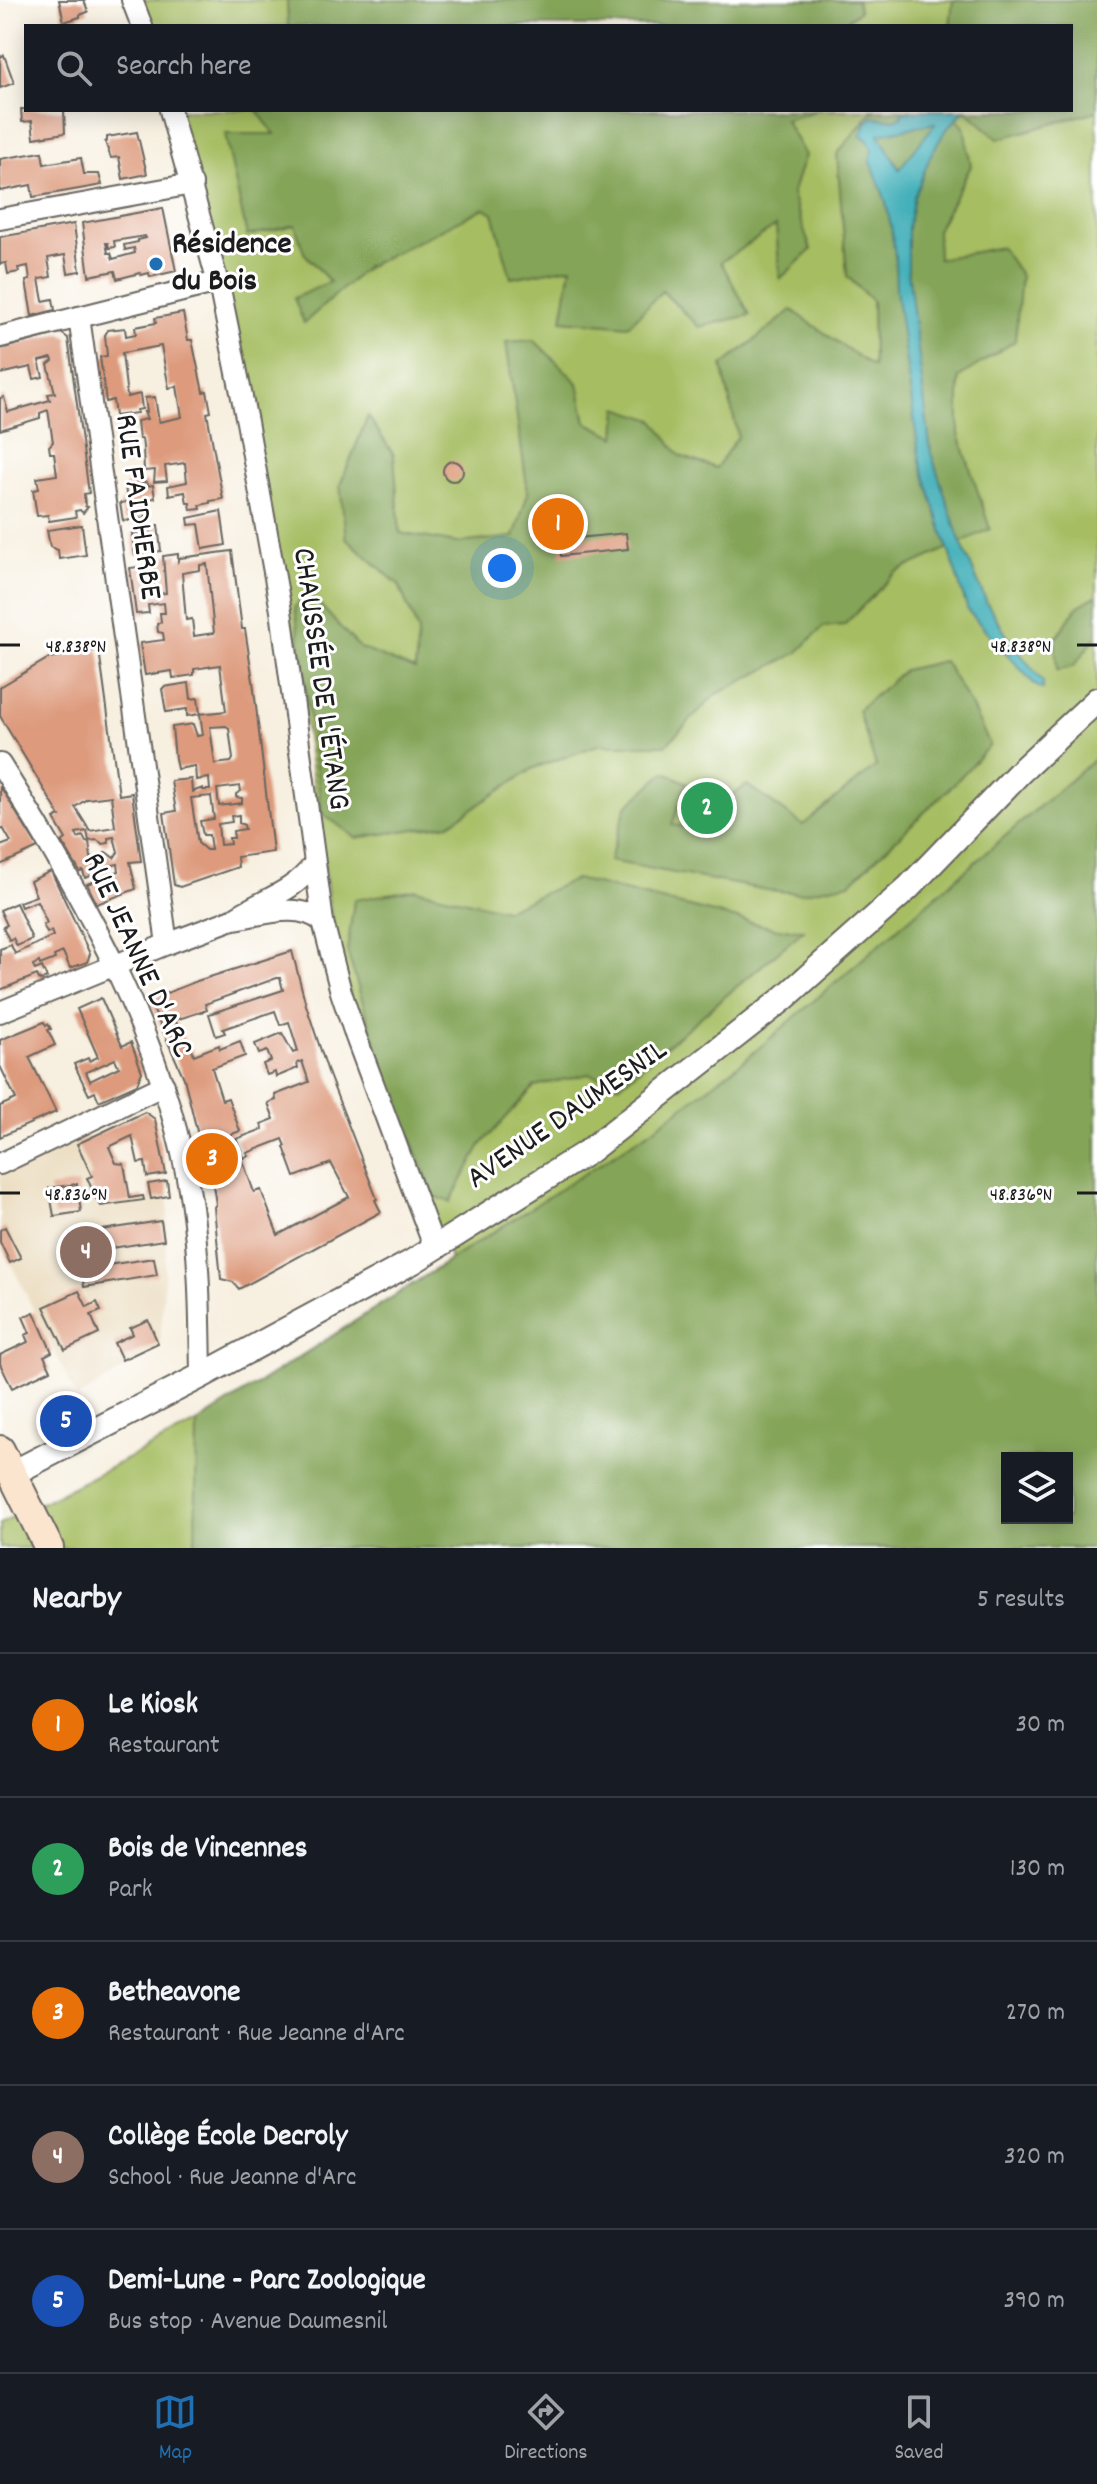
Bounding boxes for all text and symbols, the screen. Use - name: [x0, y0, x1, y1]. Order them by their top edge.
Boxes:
- search box: [24, 24, 1073, 112]
- icon: search: [52, 46, 96, 90]
- text: Search here: [116, 47, 252, 90]
- place label: Résidence du Bois: [172, 223, 292, 306]
- marker: Résidence du Bois: [147, 255, 165, 273]
- street label: RUE FAIDHERBE: [100, 411, 172, 603]
- pin: 1: [532, 494, 584, 554]
- street label: CHAUSSÉE DE L'ÉTANG: [278, 545, 360, 813]
- your location: [482, 548, 522, 588]
- text: 48.838°N: [46, 634, 106, 662]
- text: 48.838°N: [991, 634, 1051, 662]
- pin: 2: [681, 778, 733, 838]
- street label: RUE JEANNE D'ARC: [68, 846, 204, 1066]
- street label: AVENUE DAUMESNIL: [458, 1029, 678, 1203]
- pin: 3: [186, 1129, 238, 1189]
- text: 48.836°N: [45, 1182, 107, 1210]
- text: 48.836°N: [990, 1182, 1052, 1210]
- pin: 4: [60, 1222, 112, 1282]
- pin: 5: [40, 1391, 92, 1451]
- map controls: [1001, 1452, 1073, 1524]
- button: layers: [1001, 1452, 1073, 1524]
- text: Nearby: [32, 1576, 121, 1625]
- text: 5 results: [977, 1582, 1065, 1619]
- text: Le Kiosk: [108, 1685, 198, 1728]
- text: 1: [55, 1707, 61, 1744]
- text: 30 m: [1015, 1707, 1065, 1744]
- text: Restaurant: [108, 1728, 220, 1765]
- text: Bois de Vincennes: [108, 1829, 307, 1872]
- text: 2: [52, 1851, 64, 1888]
- text: 130 m: [1010, 1851, 1065, 1888]
- text: Park: [108, 1872, 152, 1909]
- text: Betheavone: [108, 1973, 240, 2016]
- text: 3: [52, 1995, 64, 2032]
- text: 270 m: [1006, 1995, 1065, 2032]
- text: Restaurant · Rue Jeanne d'Arc: [108, 2016, 405, 2053]
- text: Collège École Decroly: [108, 2117, 347, 2160]
- text: 4: [53, 2139, 63, 2176]
- text: 320 m: [1004, 2139, 1065, 2176]
- text: School · Rue Jeanne d'Arc: [108, 2160, 356, 2197]
- text: Demi-Lune - Parc Zoologique: [108, 2261, 426, 2304]
- text: 5: [52, 2283, 64, 2320]
- text: 390 m: [1004, 2283, 1065, 2320]
- text: Bus stop · Avenue Daumesnil: [108, 2304, 388, 2341]
- tab: Map: [153, 2390, 197, 2469]
- tab: Directions: [504, 2390, 588, 2469]
- tab: Saved: [894, 2390, 944, 2469]

